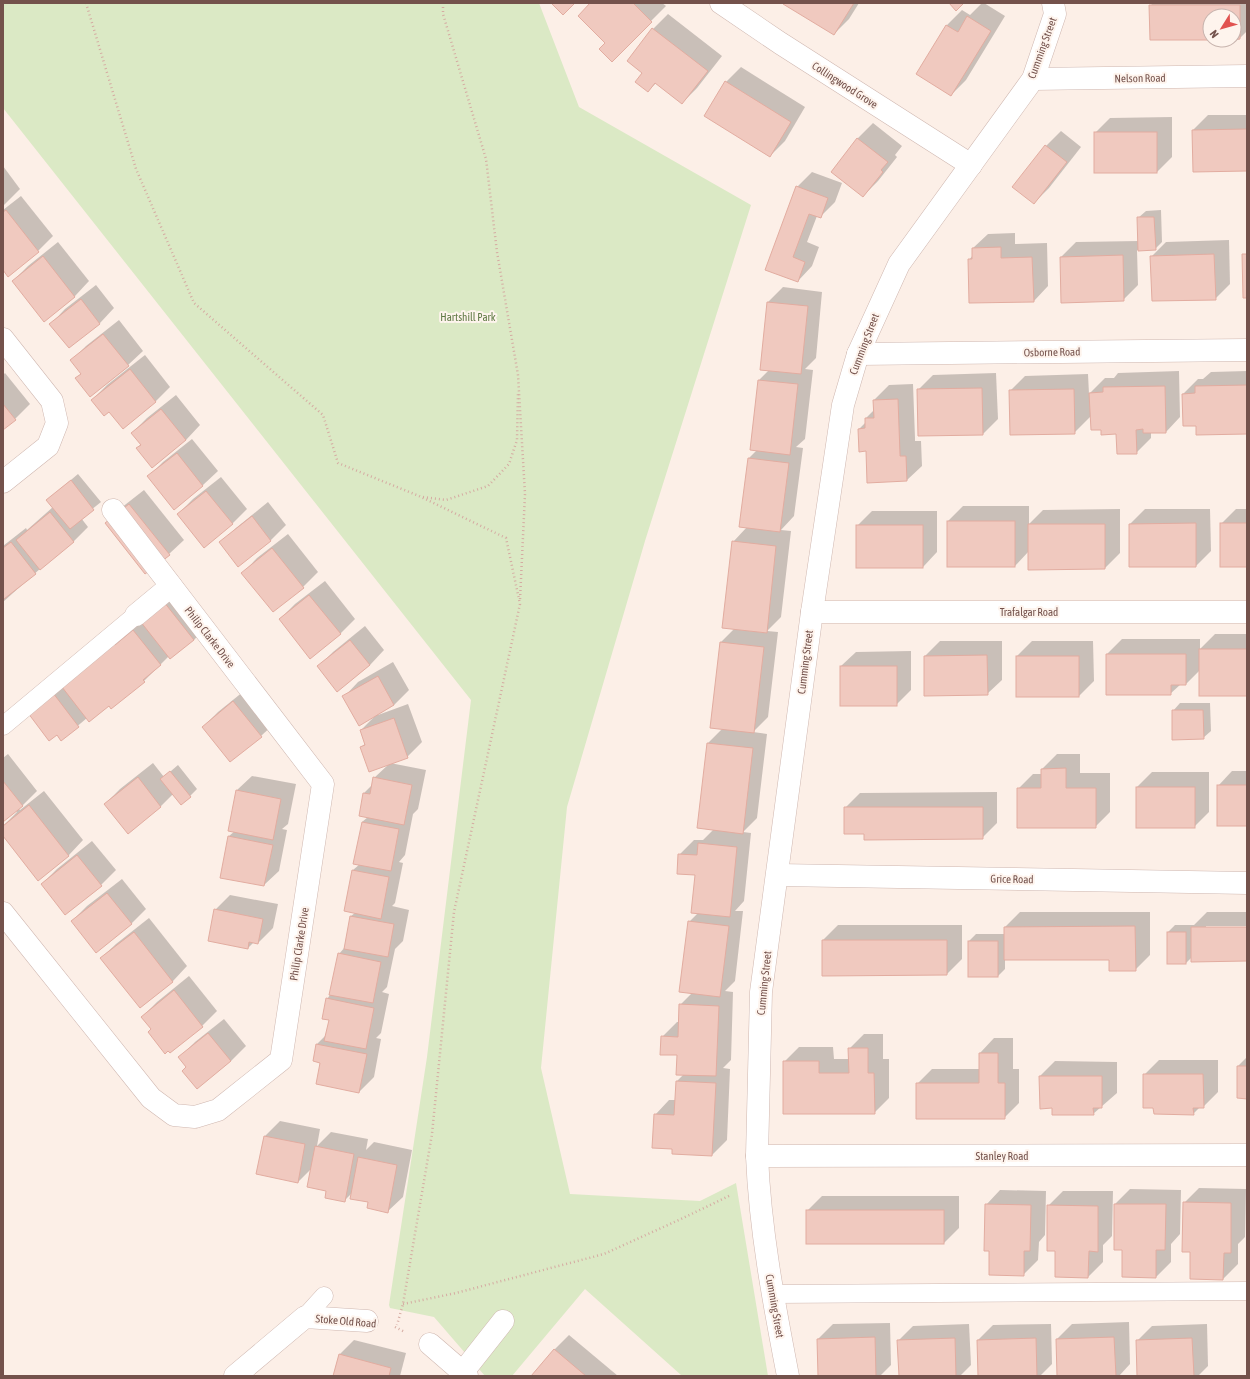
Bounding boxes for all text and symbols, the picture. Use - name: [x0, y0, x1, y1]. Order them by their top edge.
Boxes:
- north arrow: [1202, 8, 1242, 48]
- street label: Cumming Street: [1025, 16, 1059, 80]
- text: N: [1207, 28, 1221, 40]
- street label: Collingwood Grove: [810, 59, 880, 111]
- street label: Nelson Road: [1114, 72, 1166, 84]
- park label: Hartshill Park: [440, 311, 496, 323]
- street label: Cumming Street: [847, 312, 881, 376]
- street label: Osborne Road: [1024, 346, 1080, 358]
- street label: Philip Clarke Drive: [182, 604, 238, 670]
- street label: Trafalgar Road: [1000, 606, 1058, 618]
- street label: Cumming Street: [795, 629, 815, 695]
- street label: Grice Road: [990, 873, 1034, 885]
- street label: Philip Clarke Drive: [287, 906, 311, 982]
- street label: Cumming Street: [755, 950, 773, 1016]
- street label: Stanley Road: [976, 1150, 1028, 1162]
- street label: Cumming Street: [764, 1273, 786, 1339]
- street label: Stoke Old Road: [315, 1312, 377, 1330]

